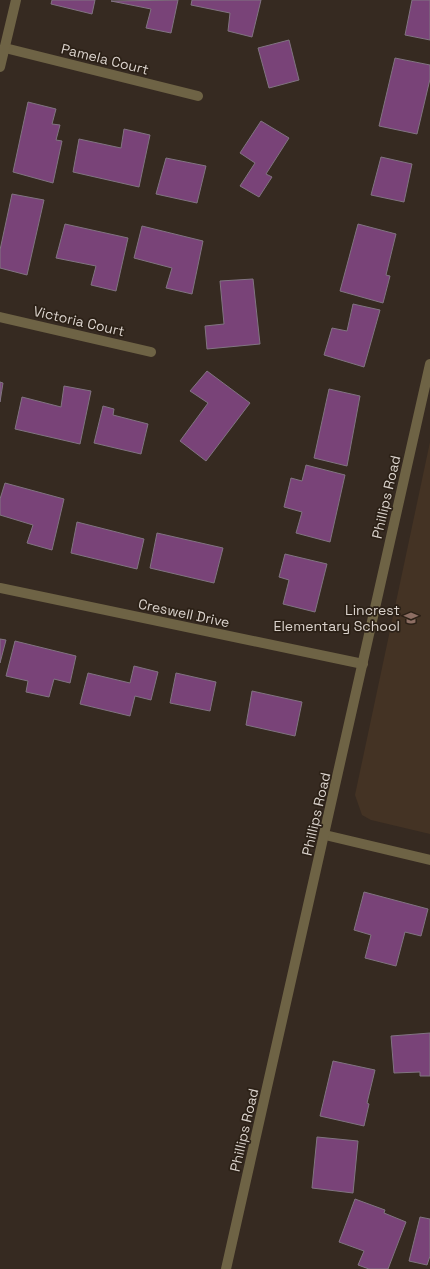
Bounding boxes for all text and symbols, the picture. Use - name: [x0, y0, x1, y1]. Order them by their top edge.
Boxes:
- street label: Pamela Court: [59, 39, 151, 79]
- street label: Victoria Court: [32, 302, 126, 340]
- street label: Phillips Road: [368, 454, 404, 540]
- street label: Creswell Drive: [137, 595, 231, 631]
- place label: Lincrest Elementary School: [274, 601, 400, 635]
- school or university icon: Lincrest Elementary School: [403, 610, 419, 626]
- street label: Phillips Road: [298, 771, 334, 857]
- street label: Phillips Road: [226, 1087, 262, 1173]

